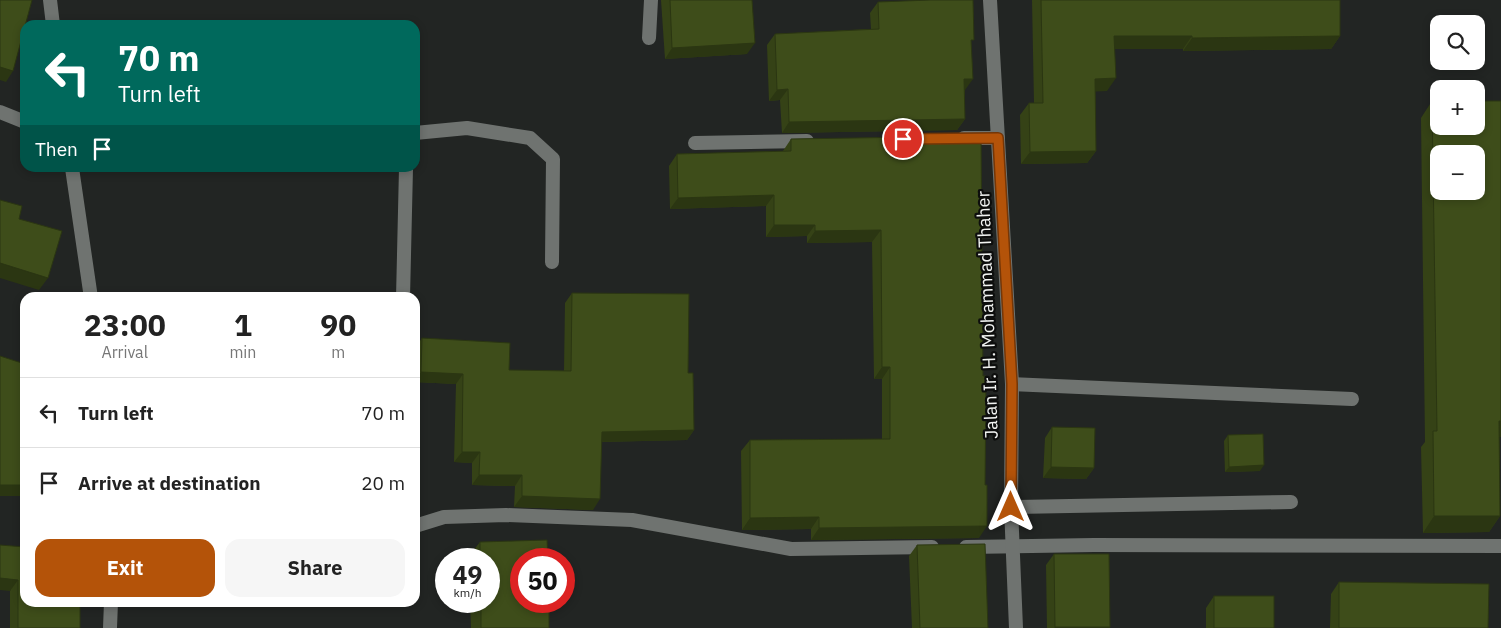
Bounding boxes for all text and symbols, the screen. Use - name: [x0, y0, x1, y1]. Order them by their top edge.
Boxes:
- map controls: [1430, 15, 1485, 200]
- button: search: [1430, 15, 1485, 70]
- text: 70 m: [118, 35, 200, 81]
- icon: left: [35, 40, 100, 105]
- text: Turn left: [118, 79, 201, 108]
- button: +: [1430, 80, 1485, 135]
- pin: [882, 118, 924, 160]
- icon: arrive: [889, 125, 917, 153]
- icon: arrive: [88, 135, 116, 163]
- text: Then: [35, 137, 78, 161]
- button: −: [1430, 145, 1485, 200]
- street label: Jalan Ir. H. Mohammad Thaher: [971, 190, 1003, 439]
- text: 23:00: [84, 305, 166, 344]
- text: 1: [234, 305, 252, 344]
- text: 90: [320, 305, 356, 344]
- text: Arrival: [101, 342, 148, 362]
- text: min: [229, 342, 256, 362]
- text: m: [331, 342, 345, 362]
- icon: left: [35, 399, 63, 427]
- text: Turn left: [78, 401, 154, 425]
- text: 70 m: [361, 401, 405, 425]
- icon: arrive: [35, 469, 63, 497]
- text: Arrive at destination: [78, 471, 261, 495]
- text: 20 m: [361, 471, 405, 495]
- position arrow: [984, 480, 1036, 532]
- button: Exit: [35, 539, 215, 597]
- button: Share: [225, 539, 405, 597]
- speed limit sign: 50: [510, 548, 575, 613]
- text: 49: [452, 558, 483, 591]
- text: km/h: [453, 585, 482, 600]

